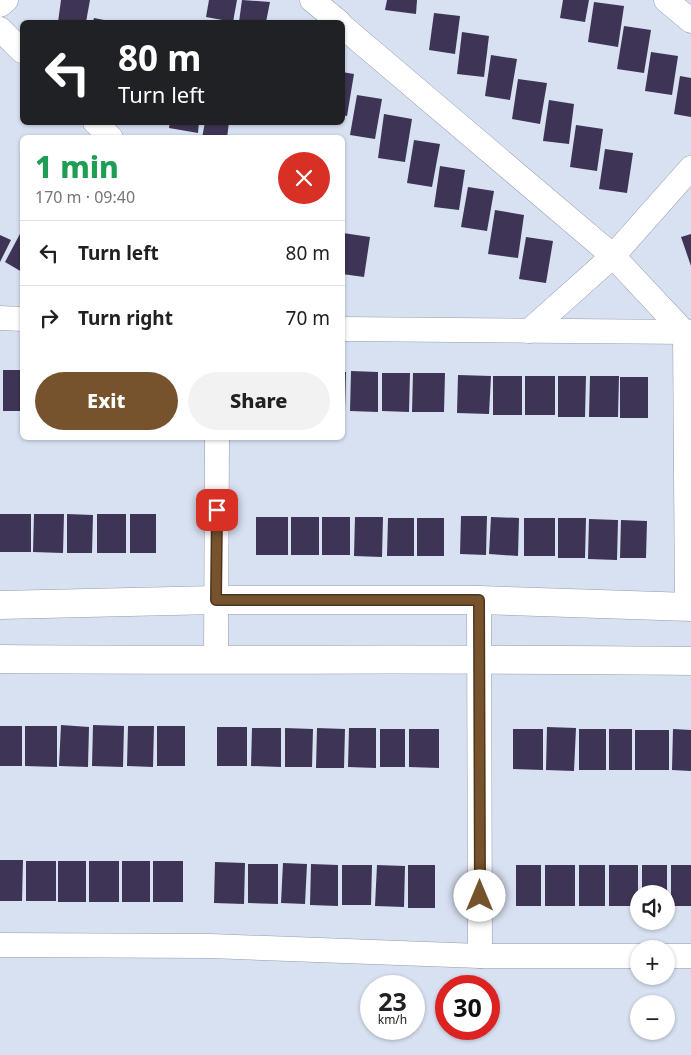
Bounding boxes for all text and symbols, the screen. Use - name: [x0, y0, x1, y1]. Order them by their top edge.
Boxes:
- text: 80 m: [118, 34, 201, 81]
- icon: left: [35, 40, 100, 105]
- text: Turn left: [118, 79, 205, 109]
- text: 1 min: [35, 146, 119, 187]
- button: close: [278, 152, 330, 204]
- text: 170 m · 09:40: [35, 186, 135, 208]
- icon: left: [35, 239, 63, 267]
- text: Turn left: [78, 240, 159, 266]
- text: 80 m: [286, 240, 330, 266]
- icon: right: [35, 304, 63, 332]
- text: Turn right: [78, 305, 173, 331]
- text: 70 m: [286, 305, 330, 331]
- button: Exit: [35, 372, 178, 430]
- button: Share: [188, 372, 330, 430]
- pin: [196, 489, 238, 531]
- icon: arrive: [203, 496, 231, 524]
- position arrow: [453, 869, 505, 921]
- map controls: [630, 885, 675, 1040]
- button: sound: [630, 885, 675, 930]
- button: +: [630, 940, 675, 985]
- speed limit sign: 30: [435, 975, 500, 1040]
- text: 23: [378, 984, 407, 1018]
- button: −: [630, 995, 675, 1040]
- text: km/h: [378, 1011, 407, 1028]

